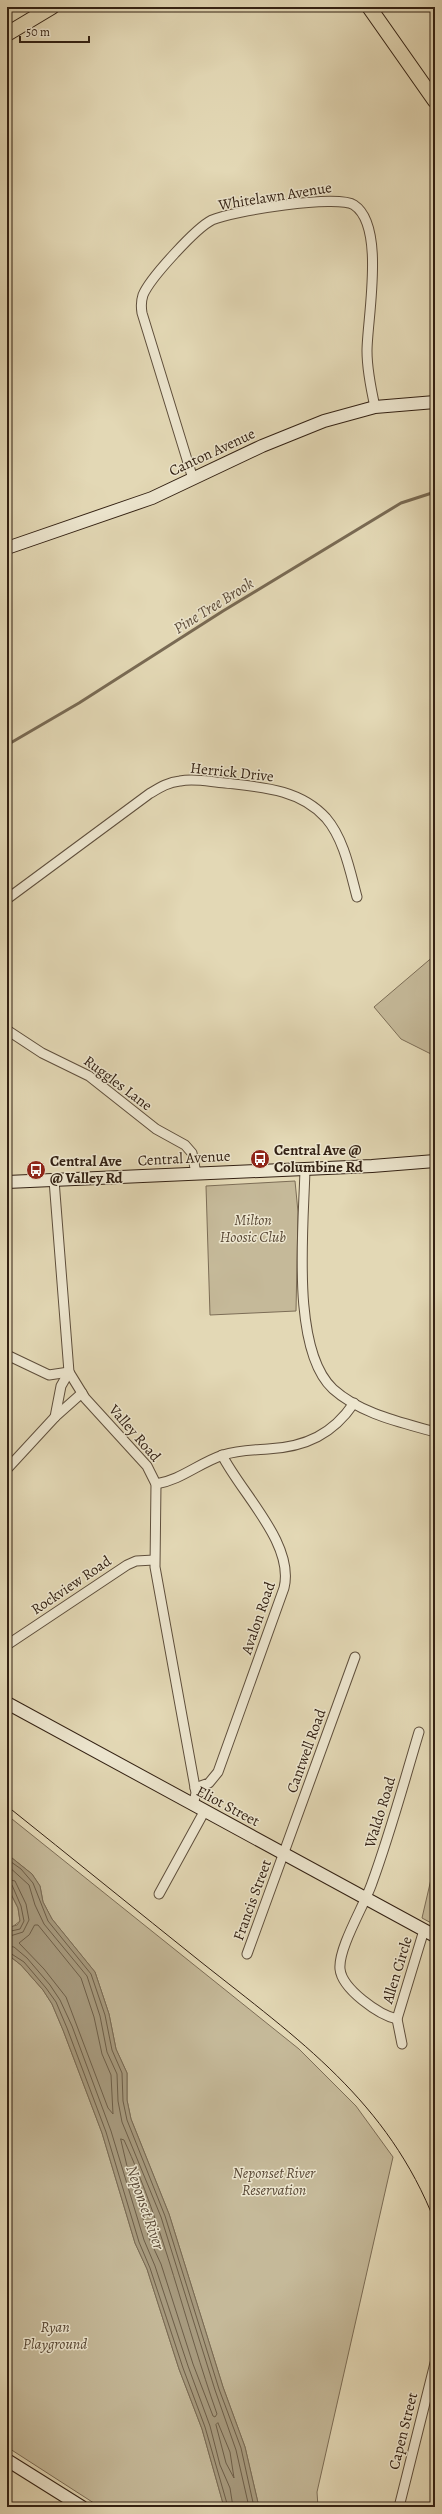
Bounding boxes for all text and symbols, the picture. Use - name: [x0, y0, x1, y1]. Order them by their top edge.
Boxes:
- scale bar: [20, 18, 89, 44]
- text: 50 m: [26, 24, 50, 40]
- street label: Whitelawn Avenue: [216, 177, 333, 215]
- street label: Canton Avenue: [166, 423, 259, 481]
- water label: Pine Tree Brook: [169, 572, 258, 639]
- street label: Herrick Drive: [189, 758, 275, 786]
- street label: Ruggles Lane: [80, 1051, 156, 1115]
- place label: Central Ave @ Columbine Rd: [274, 1140, 364, 1177]
- street label: Central Avenue: [137, 1146, 231, 1170]
- bus stop icon: Central Ave @ Columbine Rd: [249, 1148, 271, 1170]
- place label: Central Ave @ Valley Rd: [50, 1151, 124, 1188]
- bus stop icon: Central Ave @ Valley Rd: [25, 1159, 47, 1181]
- park label: Milton Hoosic Club: [220, 1210, 286, 1247]
- street label: Valley Road: [104, 1399, 166, 1467]
- street label: Rockview Road: [27, 1550, 116, 1619]
- street label: Avalon Road: [236, 1578, 280, 1658]
- street label: Cantwell Road: [282, 1705, 331, 1796]
- street label: Waldo Road: [359, 1773, 401, 1851]
- street label: Eliot Street: [193, 1781, 263, 1831]
- street label: Francis Street: [228, 1857, 276, 1943]
- street label: Allen Circle: [377, 1934, 417, 2007]
- water label: Neponset River: [120, 2162, 170, 2253]
- park label: Neponset River Reservation: [233, 2163, 316, 2200]
- park label: Ryan Playground: [23, 2317, 87, 2354]
- street label: Capen Street: [384, 2390, 422, 2472]

